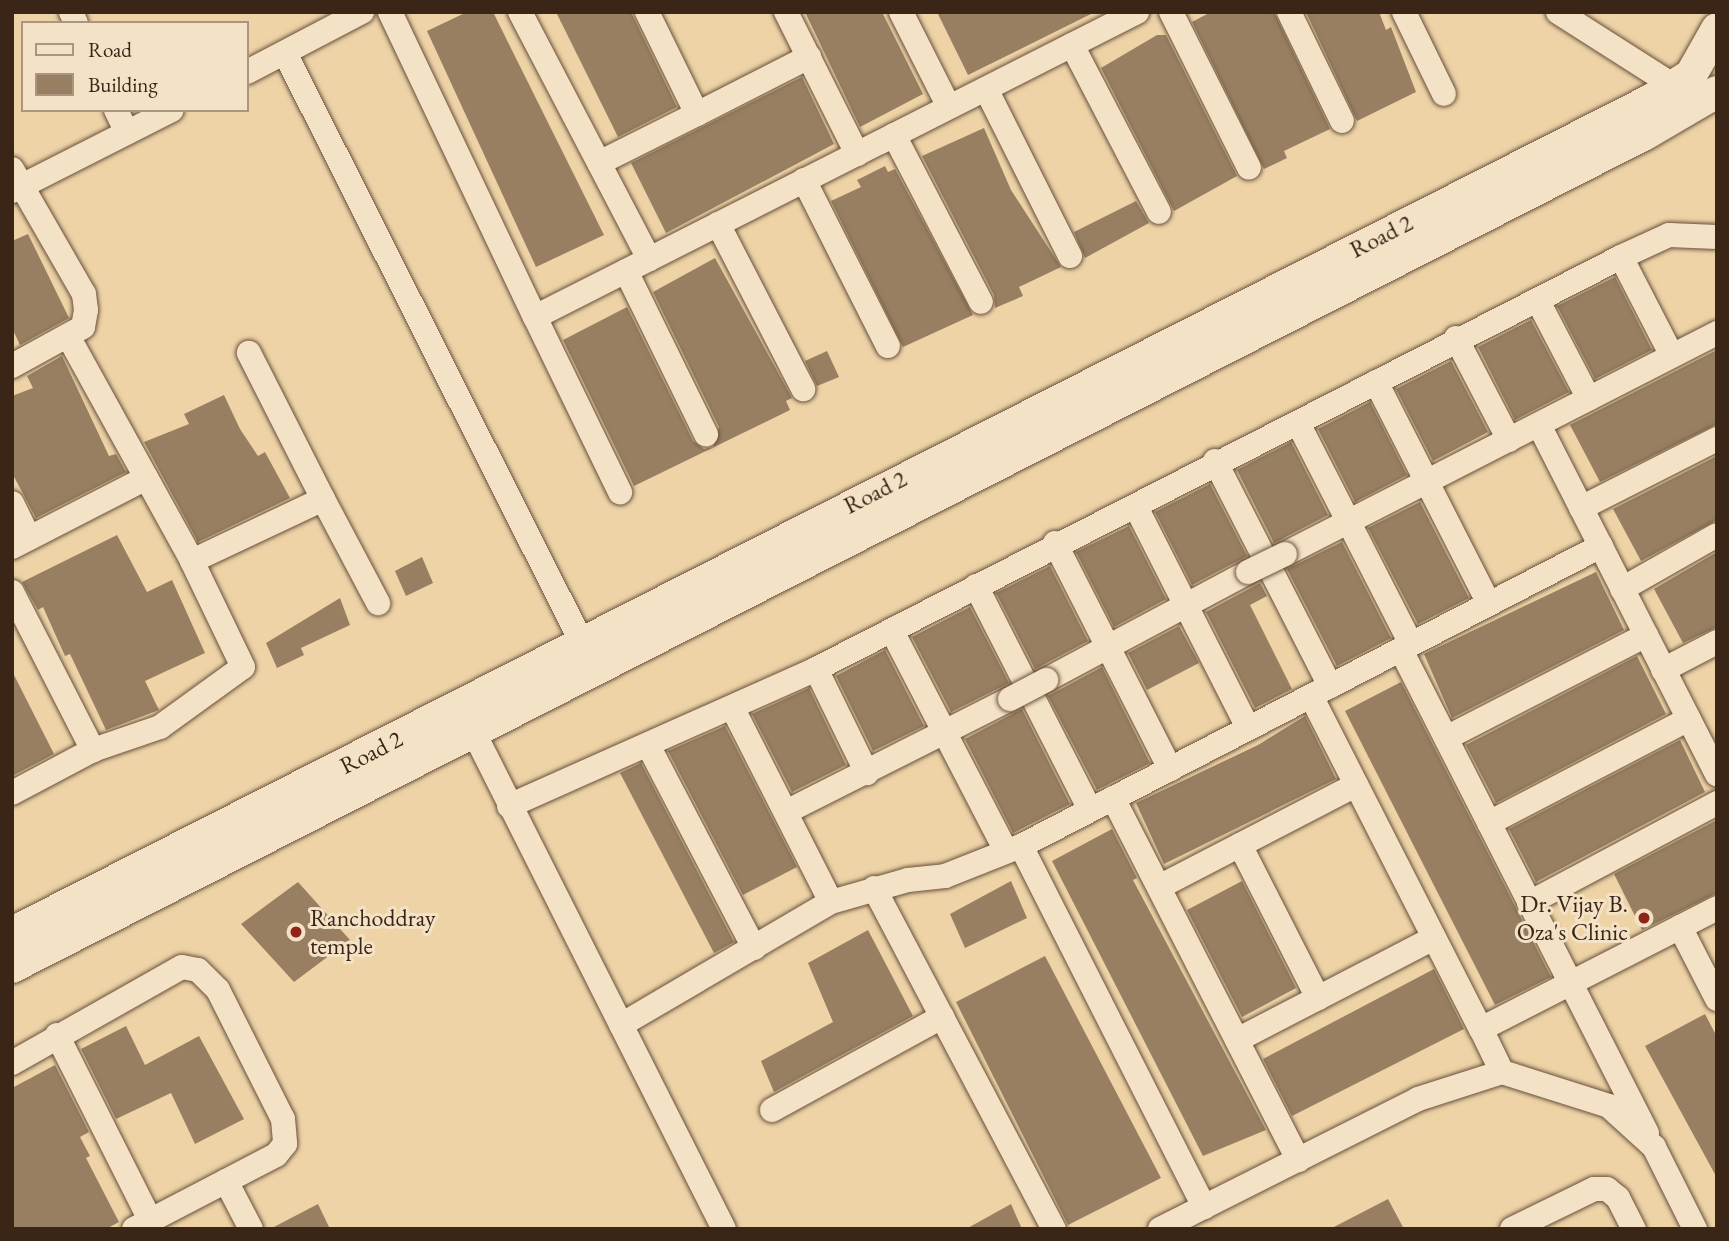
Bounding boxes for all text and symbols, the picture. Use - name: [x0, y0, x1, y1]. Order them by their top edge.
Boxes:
- legend: [21, 21, 248, 112]
- text: Road: [88, 36, 132, 63]
- text: Building: [88, 71, 158, 98]
- street label: Road 2: [1345, 208, 1417, 264]
- street label: Road 2: [839, 464, 911, 520]
- street label: Road 2: [335, 724, 407, 780]
- place label: Dr. Vijay B. Oza's Clinic: [1517, 890, 1628, 946]
- place label: Ranchoddray temple: [310, 904, 436, 960]
- marker: Dr. Vijay B. Oza's Clinic: [1634, 908, 1654, 928]
- marker: Ranchoddray temple: [288, 924, 304, 940]

